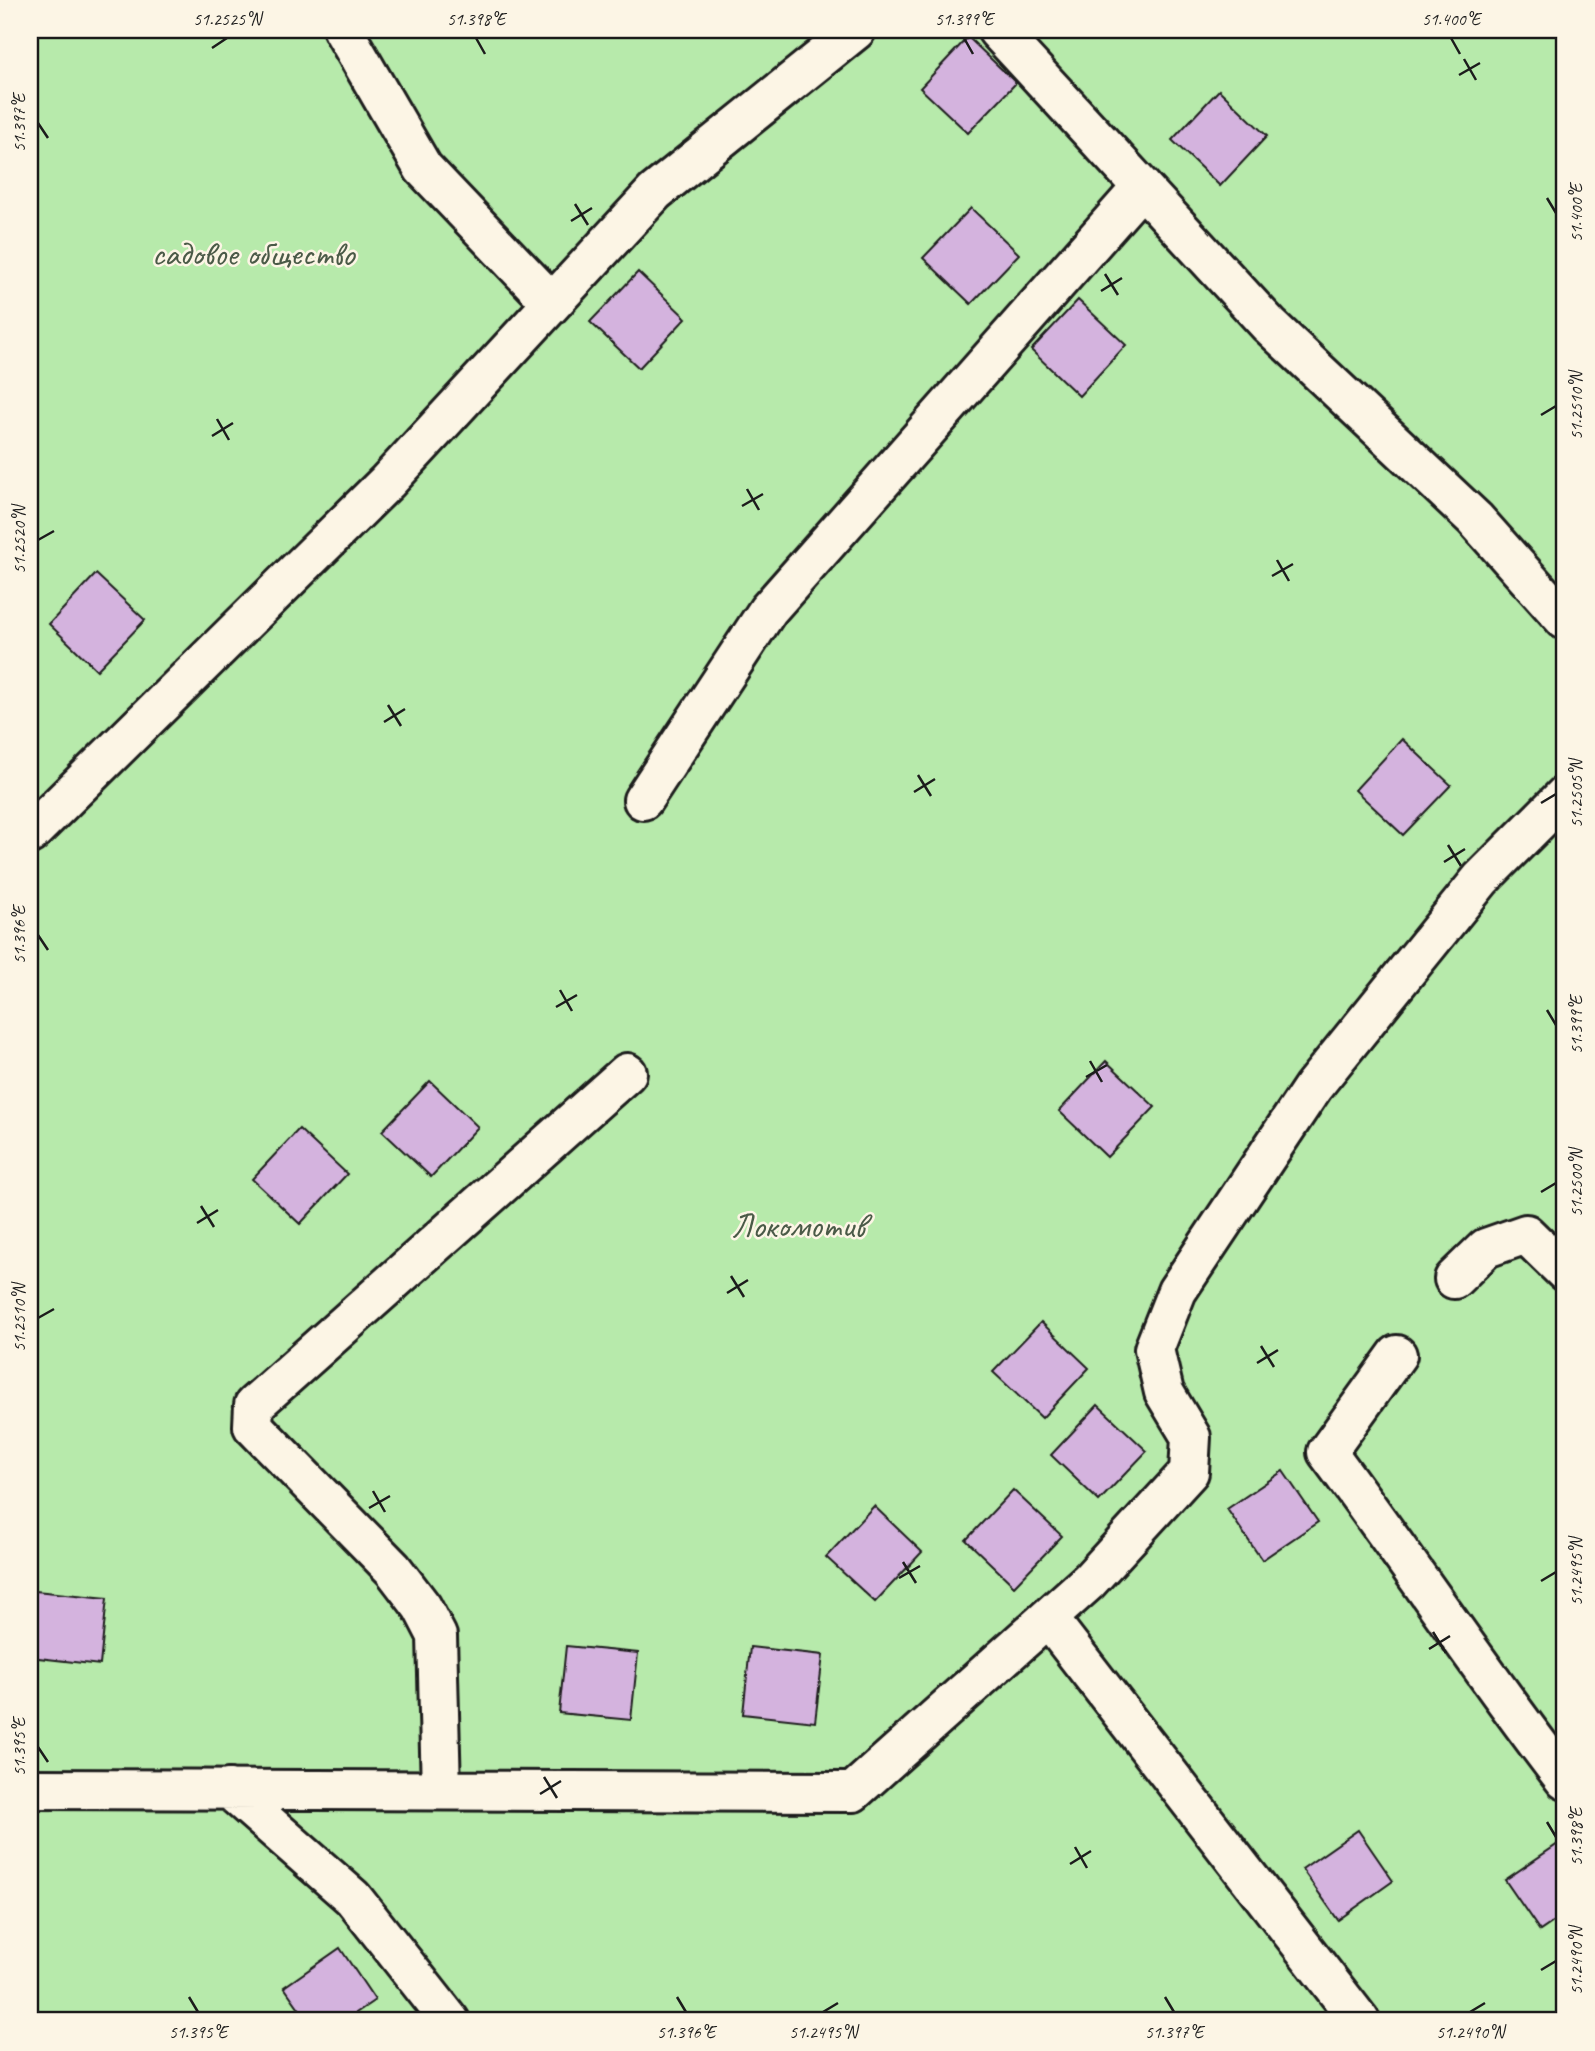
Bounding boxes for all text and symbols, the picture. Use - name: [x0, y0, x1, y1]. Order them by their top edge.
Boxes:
- text: 51.2525°N: [193, 8, 264, 30]
- text: 51.398°E: [447, 8, 508, 30]
- text: 51.399°E: [935, 8, 996, 30]
- text: 51.400°E: [1422, 8, 1483, 30]
- text: 51.397°E: [8, 91, 30, 152]
- text: 51.400°E: [1565, 181, 1587, 242]
- park label: садовое общество: [152, 231, 356, 276]
- text: 51.2510°N: [1565, 369, 1587, 440]
- text: 51.2520°N: [8, 503, 30, 574]
- text: 51.2505°N: [1565, 757, 1587, 828]
- text: 51.396°E: [8, 903, 30, 964]
- text: 51.399°E: [1565, 993, 1587, 1054]
- text: 51.2500°N: [1565, 1146, 1587, 1217]
- park label: Локомотив: [731, 1203, 873, 1248]
- text: 51.2510°N: [8, 1281, 30, 1352]
- text: 51.2495°N: [1565, 1535, 1587, 1606]
- text: 51.395°E: [8, 1715, 30, 1776]
- text: 51.398°E: [1565, 1805, 1587, 1866]
- text: 51.2490°N: [1565, 1924, 1587, 1995]
- text: 51.395°E: [169, 2021, 230, 2043]
- text: 51.396°E: [657, 2021, 718, 2043]
- text: 51.2495°N: [789, 2021, 860, 2043]
- text: 51.397°E: [1145, 2021, 1206, 2043]
- text: 51.2490°N: [1436, 2021, 1507, 2043]

